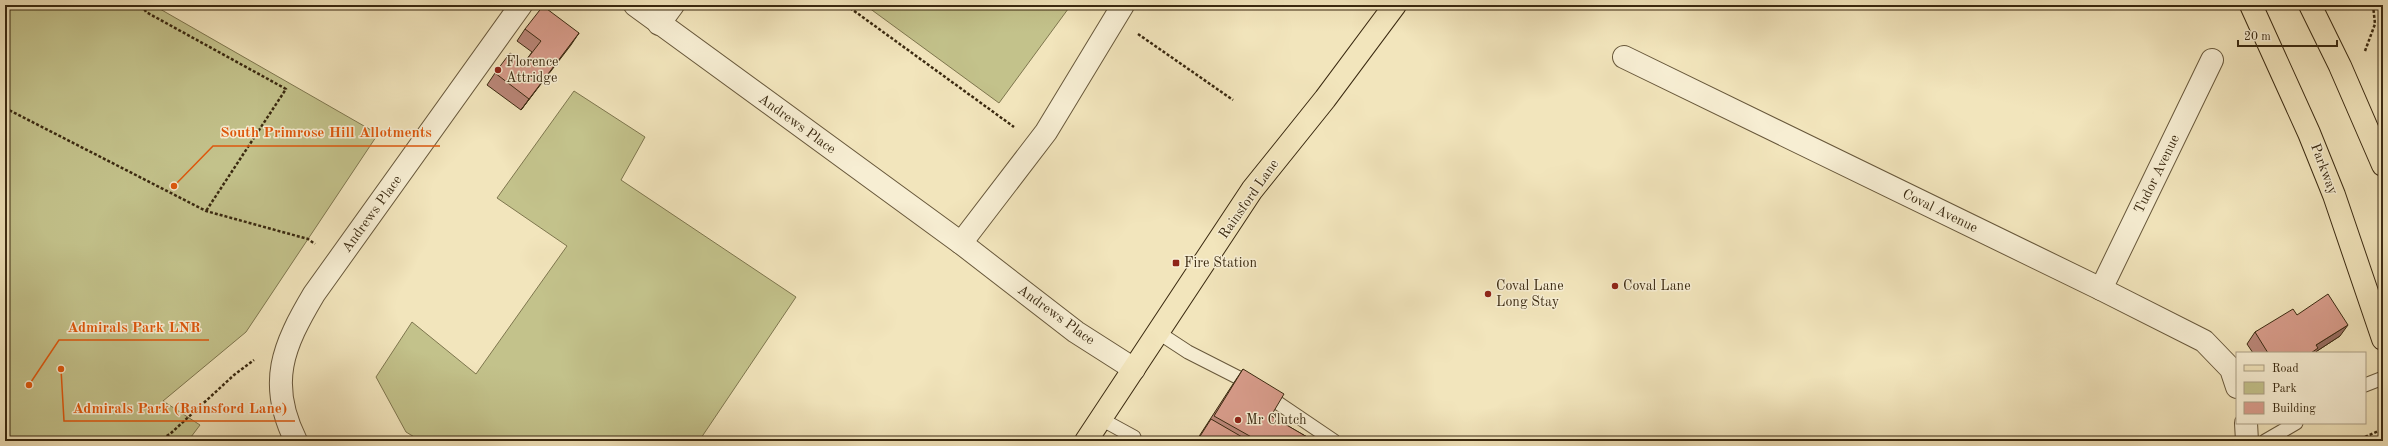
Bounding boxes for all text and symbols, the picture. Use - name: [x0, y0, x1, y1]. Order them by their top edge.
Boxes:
- scale bar: [2238, 22, 2337, 48]
- text: 20 m: [2244, 31, 2271, 43]
- place label: Florence Attridge: [506, 55, 558, 85]
- marker: Florence Attridge: [493, 65, 503, 75]
- street label: Andrews Place: [756, 91, 838, 157]
- callout: South Primrose Hill Allotments: [213, 119, 440, 146]
- text: South Primrose Hill Allotments: [220, 126, 432, 141]
- street label: Tudor Avenue: [2132, 132, 2182, 216]
- street label: Parkway: [2308, 142, 2340, 197]
- street label: Rainsford Lane: [1217, 157, 1281, 241]
- street label: Andrews Place: [339, 173, 405, 255]
- street label: Coval Avenue: [1900, 187, 1980, 235]
- place label: Fire Station: [1184, 256, 1257, 270]
- marker: Fire Station: [1171, 258, 1181, 268]
- place label: Coval Lane Long Stay: [1496, 279, 1564, 309]
- place label: Coval Lane: [1623, 279, 1691, 293]
- marker: Coval Lane: [1610, 281, 1620, 291]
- street label: Andrews Place: [1015, 282, 1097, 348]
- marker: Coval Lane Long Stay: [1483, 289, 1493, 299]
- callout: Admirals Park LNR: [59, 313, 209, 340]
- text: Admirals Park LNR: [67, 321, 201, 336]
- legend: [2236, 352, 2366, 424]
- text: Road: [2272, 363, 2299, 375]
- text: Park: [2272, 383, 2297, 395]
- callout: Admirals Park (Rainsford Lane): [64, 394, 295, 421]
- text: Admirals Park (Rainsford Lane): [73, 402, 287, 417]
- text: Building: [2272, 403, 2316, 415]
- place label: Mr Clutch: [1246, 413, 1307, 427]
- marker: Mr Clutch: [1233, 415, 1243, 425]

